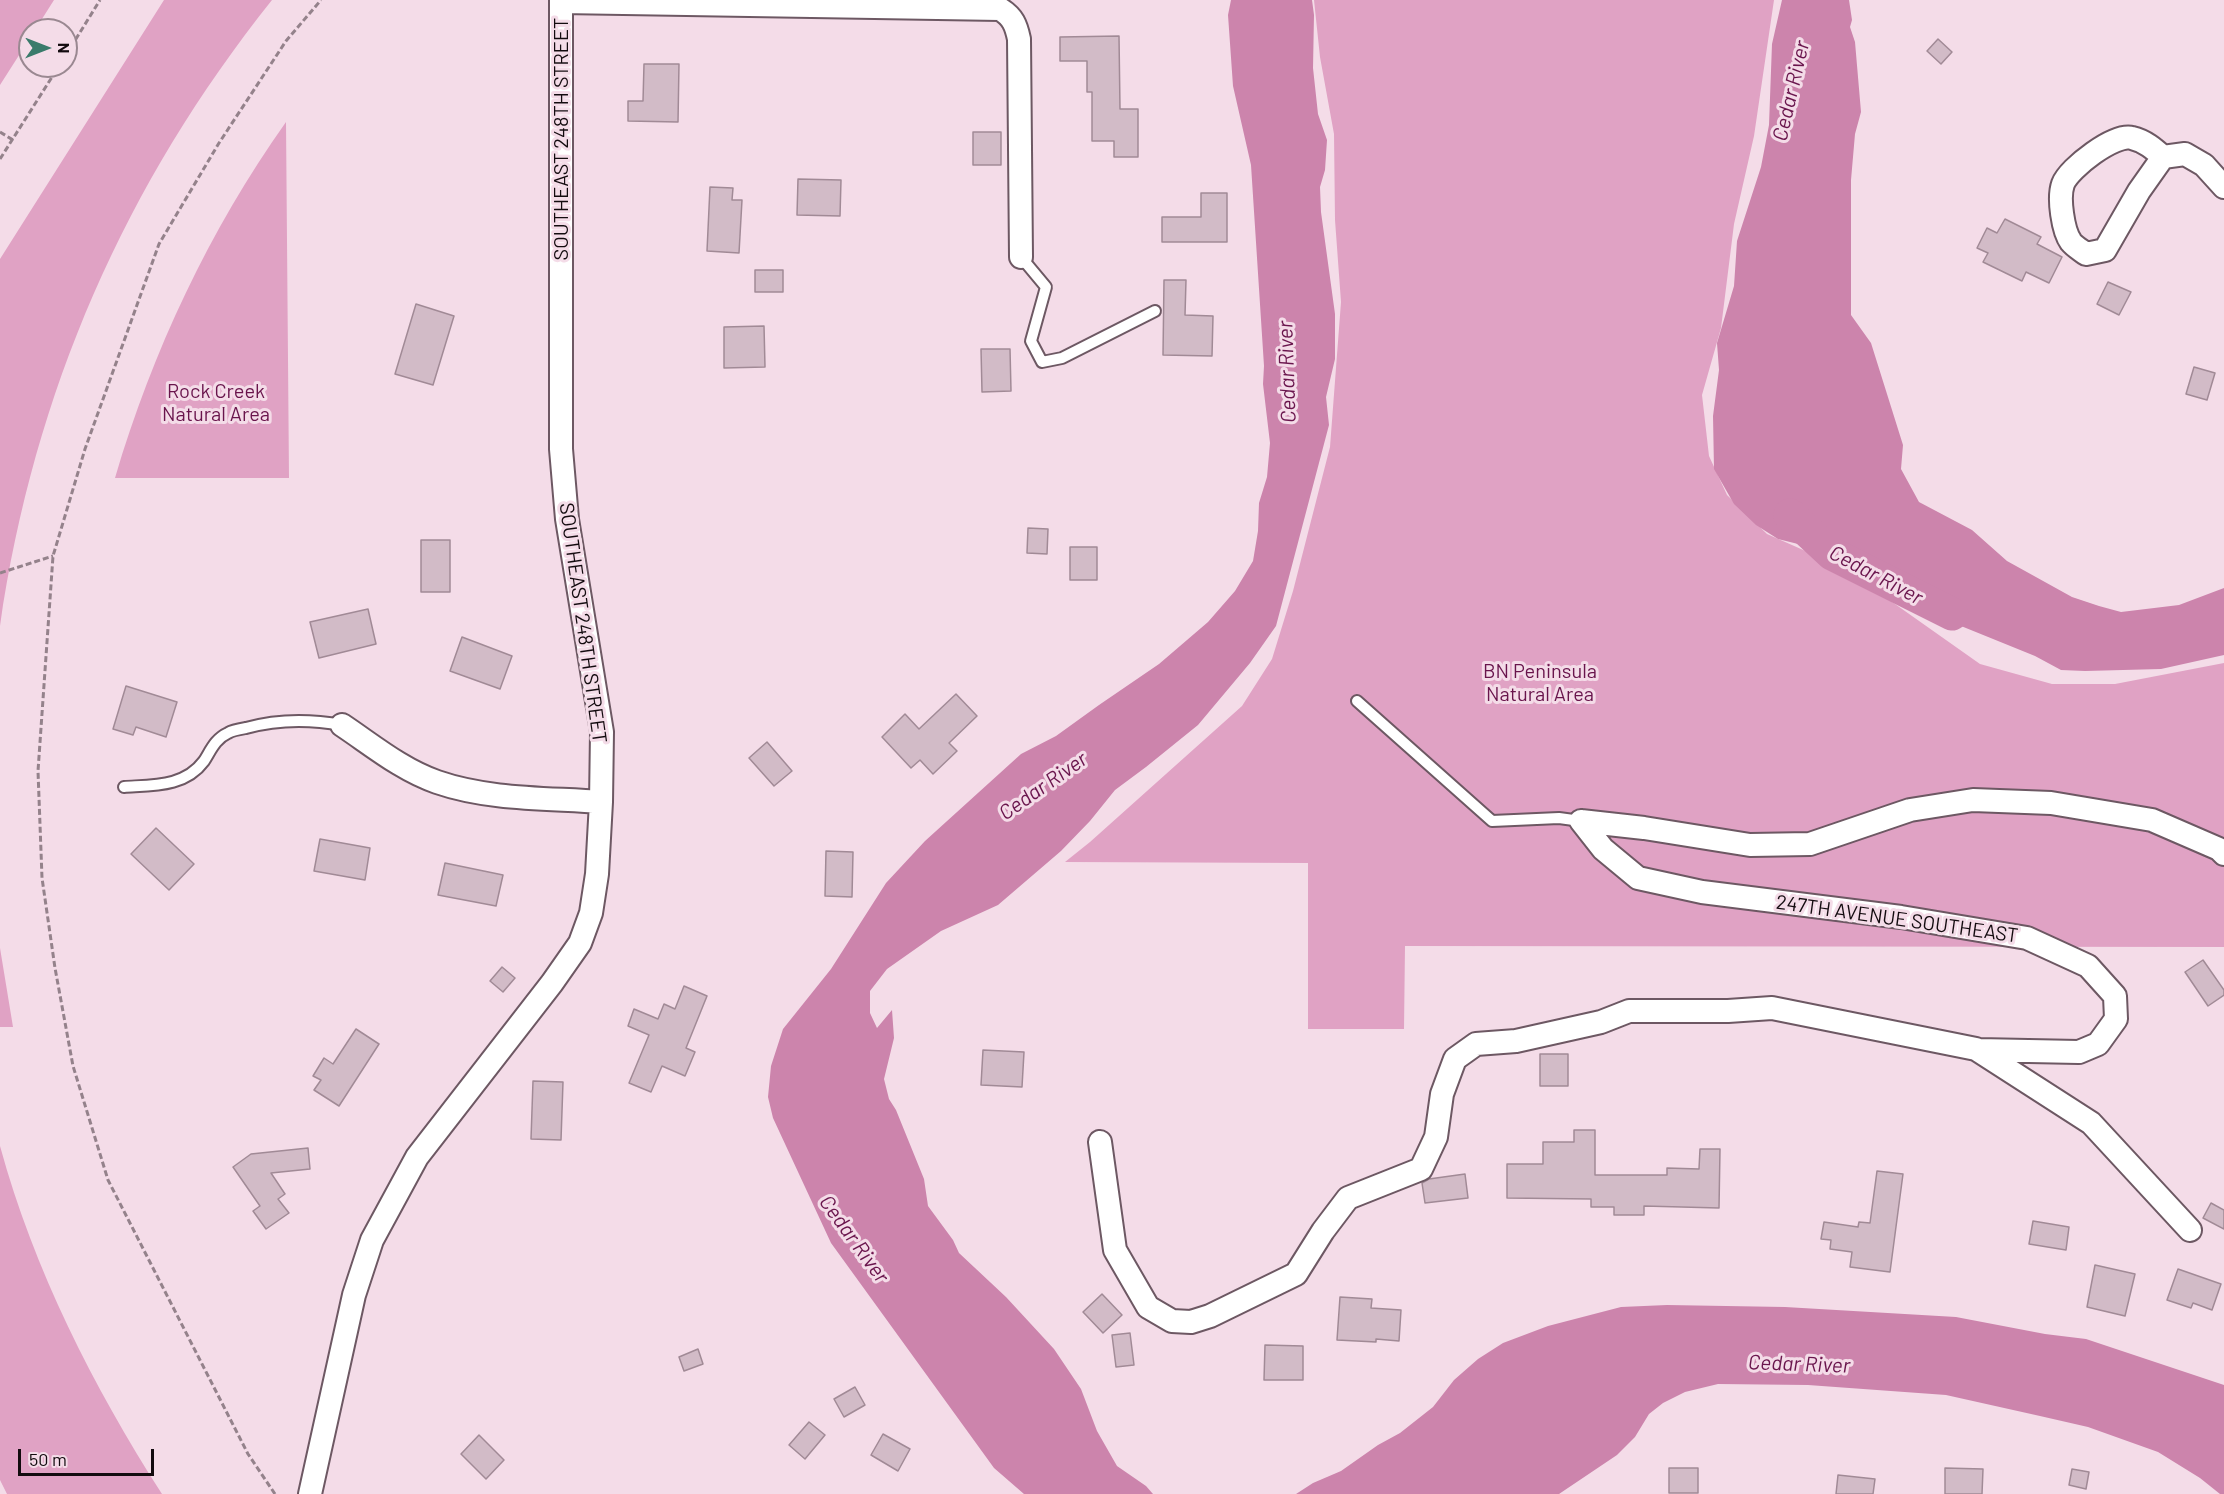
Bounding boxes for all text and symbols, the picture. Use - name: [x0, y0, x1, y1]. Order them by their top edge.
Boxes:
- north arrow: [18, 18, 78, 78]
- street label: SOUTHEAST 248TH STREET: [549, 18, 573, 260]
- water label: Cedar River: [1767, 38, 1815, 144]
- text: N: [55, 43, 74, 53]
- water label: Cedar River: [1273, 320, 1301, 424]
- park label: Rock Creek Natural Area: [162, 379, 270, 426]
- street label: SOUTHEAST 248TH STREET: [554, 501, 612, 745]
- water label: Cedar River: [1825, 540, 1927, 610]
- park label: BN Peninsula Natural Area: [1483, 659, 1597, 706]
- water label: Cedar River: [994, 746, 1092, 826]
- street label: 247TH AVENUE SOUTHEAST: [1774, 890, 2020, 948]
- water label: Cedar River: [814, 1190, 894, 1288]
- water label: Cedar River: [1747, 1350, 1851, 1378]
- scale bar: [21, 1437, 158, 1475]
- text: 50 m: [29, 1448, 67, 1470]

